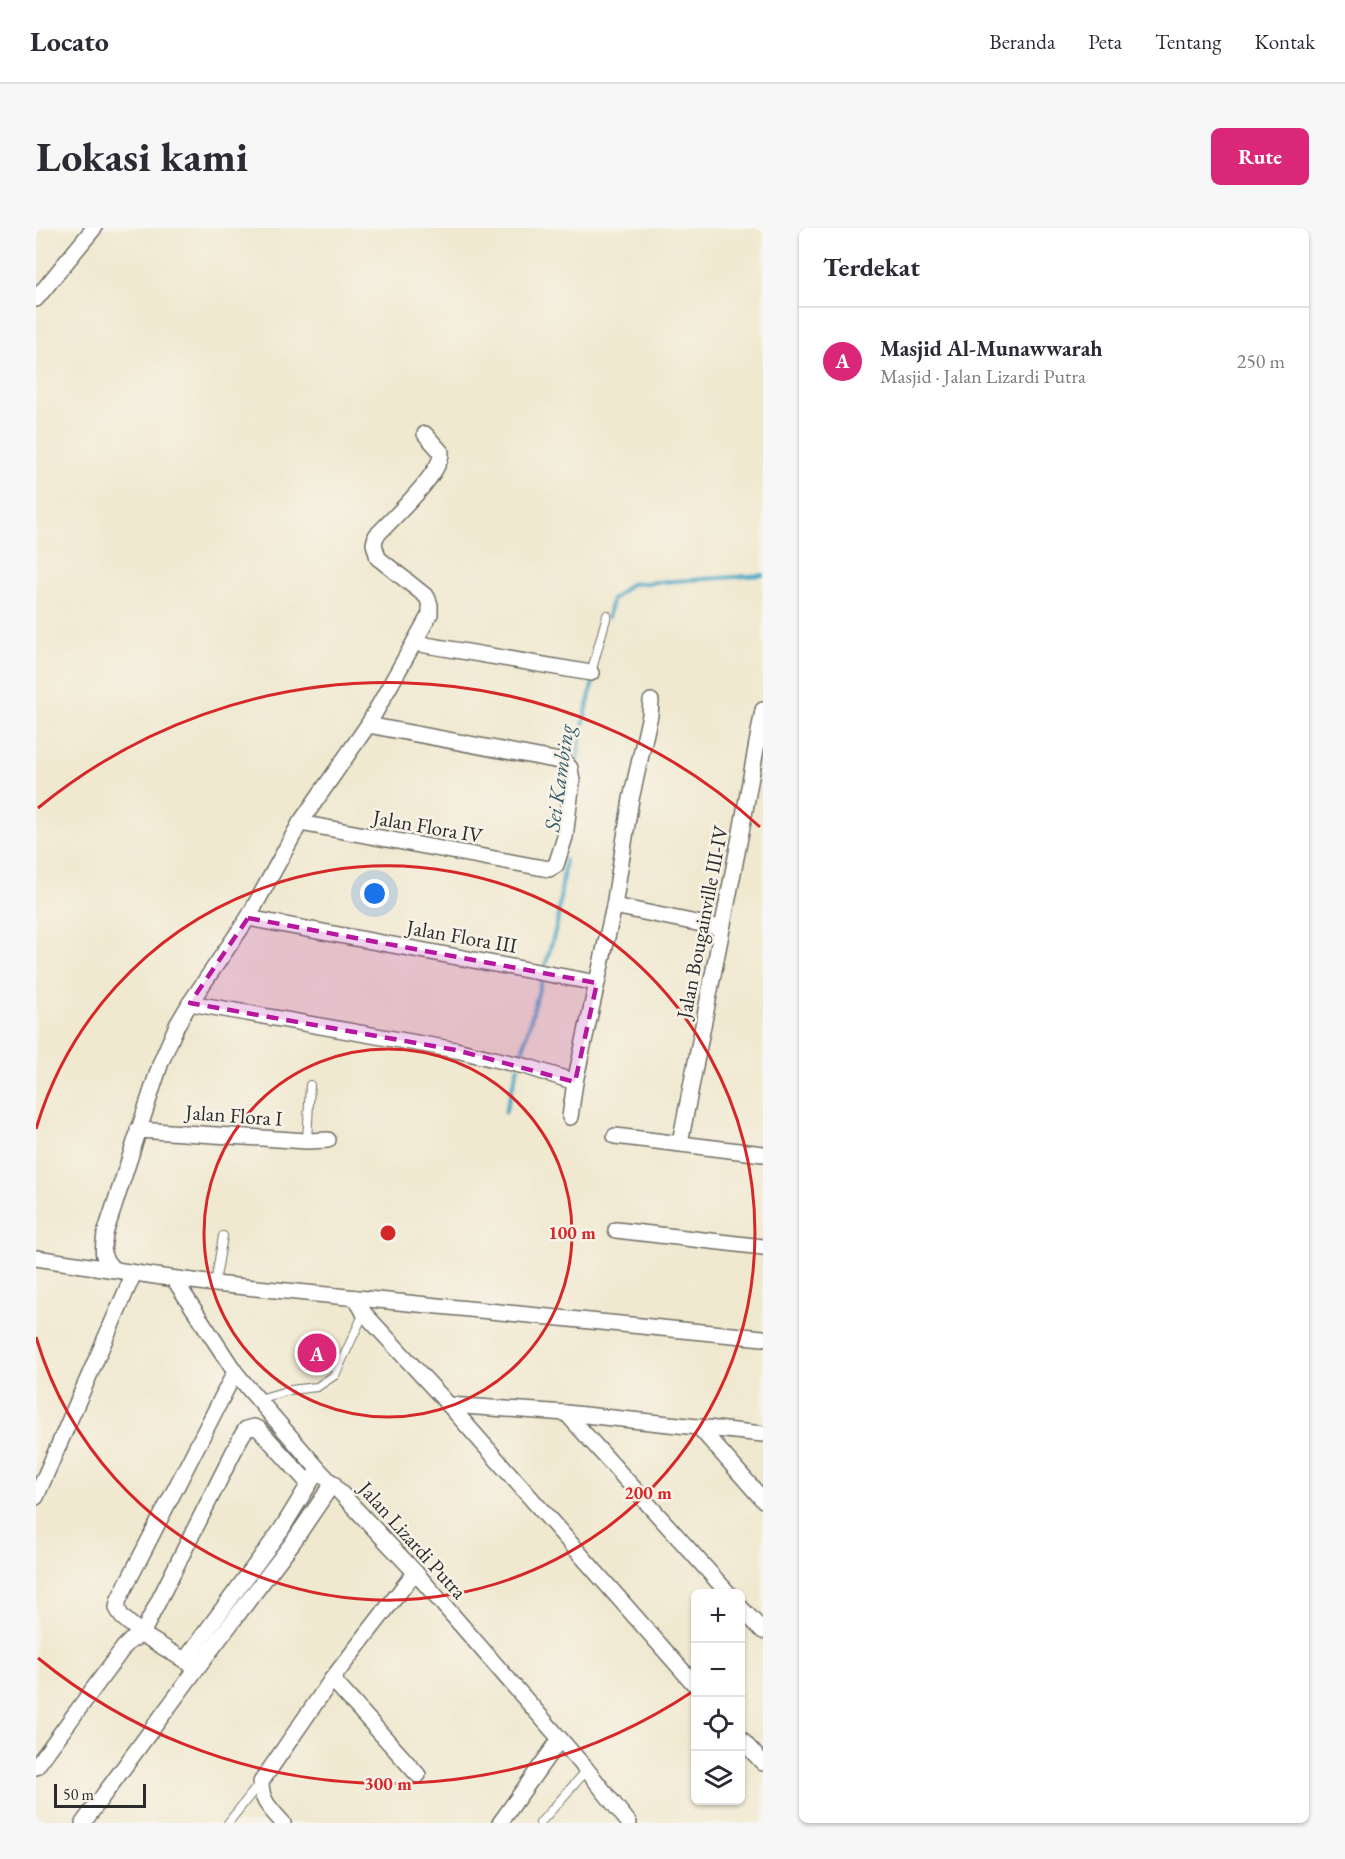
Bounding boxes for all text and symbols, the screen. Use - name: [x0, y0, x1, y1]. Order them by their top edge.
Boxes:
- text: Locato: [30, 23, 109, 59]
- text: Beranda: [989, 28, 1055, 55]
- text: Peta: [1088, 28, 1122, 55]
- text: Tentang: [1155, 28, 1221, 55]
- text: Kontak: [1254, 28, 1315, 55]
- button: Rute: [1211, 128, 1309, 185]
- text: Lokasi kami: [36, 129, 248, 184]
- text: Terdekat: [823, 250, 920, 284]
- text: Masjid Al-Munawwarah: [880, 334, 1103, 363]
- text: A: [835, 348, 850, 374]
- text: 250 m: [1237, 348, 1285, 374]
- text: Masjid · Jalan Lizardi Putra: [880, 363, 1086, 389]
- water label: Sei Kambing: [537, 722, 581, 835]
- street label: Jalan Flora IV: [369, 803, 486, 849]
- street label: Jalan Bougainville III-IV: [670, 822, 734, 1023]
- your location: [360, 879, 389, 908]
- street label: Jalan Flora III: [403, 913, 519, 959]
- street label: Jalan Flora I: [183, 1098, 283, 1132]
- text: 100 m: [548, 1221, 596, 1244]
- centre of rings: [378, 1223, 398, 1243]
- pin: A: [298, 1330, 336, 1376]
- street label: Jalan Lizardi Putra: [352, 1474, 473, 1605]
- text: 200 m: [624, 1481, 672, 1504]
- map controls: [691, 1589, 745, 1805]
- button: +: [691, 1589, 745, 1643]
- button: −: [691, 1643, 745, 1697]
- button: locate: [691, 1697, 745, 1751]
- button: layers: [691, 1751, 745, 1805]
- text: 300 m: [364, 1772, 412, 1795]
- scale bar: [54, 1781, 146, 1808]
- text: 50 m: [63, 1784, 94, 1805]

